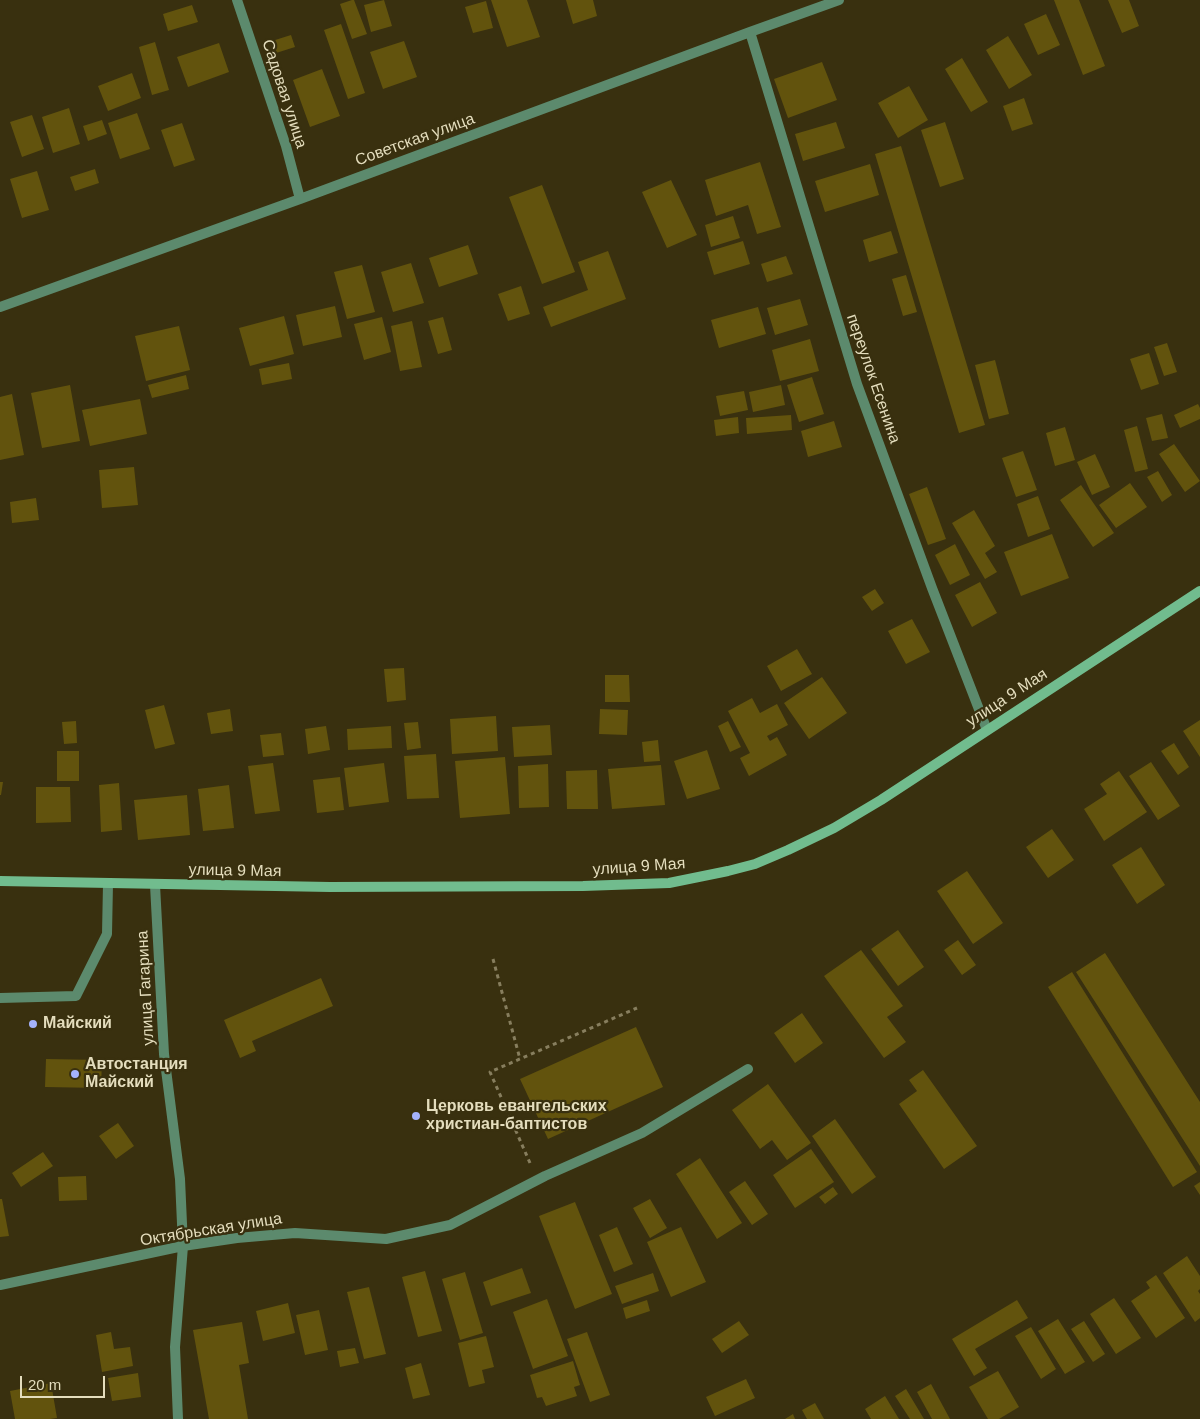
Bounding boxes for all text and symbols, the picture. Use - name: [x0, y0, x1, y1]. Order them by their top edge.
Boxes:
- street label: Садовая улица: [257, 37, 311, 151]
- street label: Советская улица: [353, 109, 477, 171]
- street label: переулок Есенина: [842, 312, 904, 446]
- street label: улица 9 Мая: [963, 665, 1051, 731]
- street label: улица 9 Мая: [592, 854, 686, 880]
- street label: улица 9 Мая: [188, 861, 282, 881]
- street label: улица Гагарина: [133, 930, 159, 1046]
- place label: Майский: [43, 1014, 112, 1034]
- marker: Майский: [27, 1018, 39, 1030]
- place label: Автостанция Майский: [85, 1055, 188, 1093]
- marker: Автостанция Майский: [69, 1068, 81, 1080]
- place label: Церковь евангельских христиан-баптистов: [426, 1097, 607, 1135]
- marker: Церковь евангельских христиан-баптистов: [410, 1110, 422, 1122]
- street label: Октябрьская улица: [139, 1209, 283, 1251]
- scale bar: [22, 1366, 108, 1398]
- text: 20 m: [28, 1376, 61, 1393]

